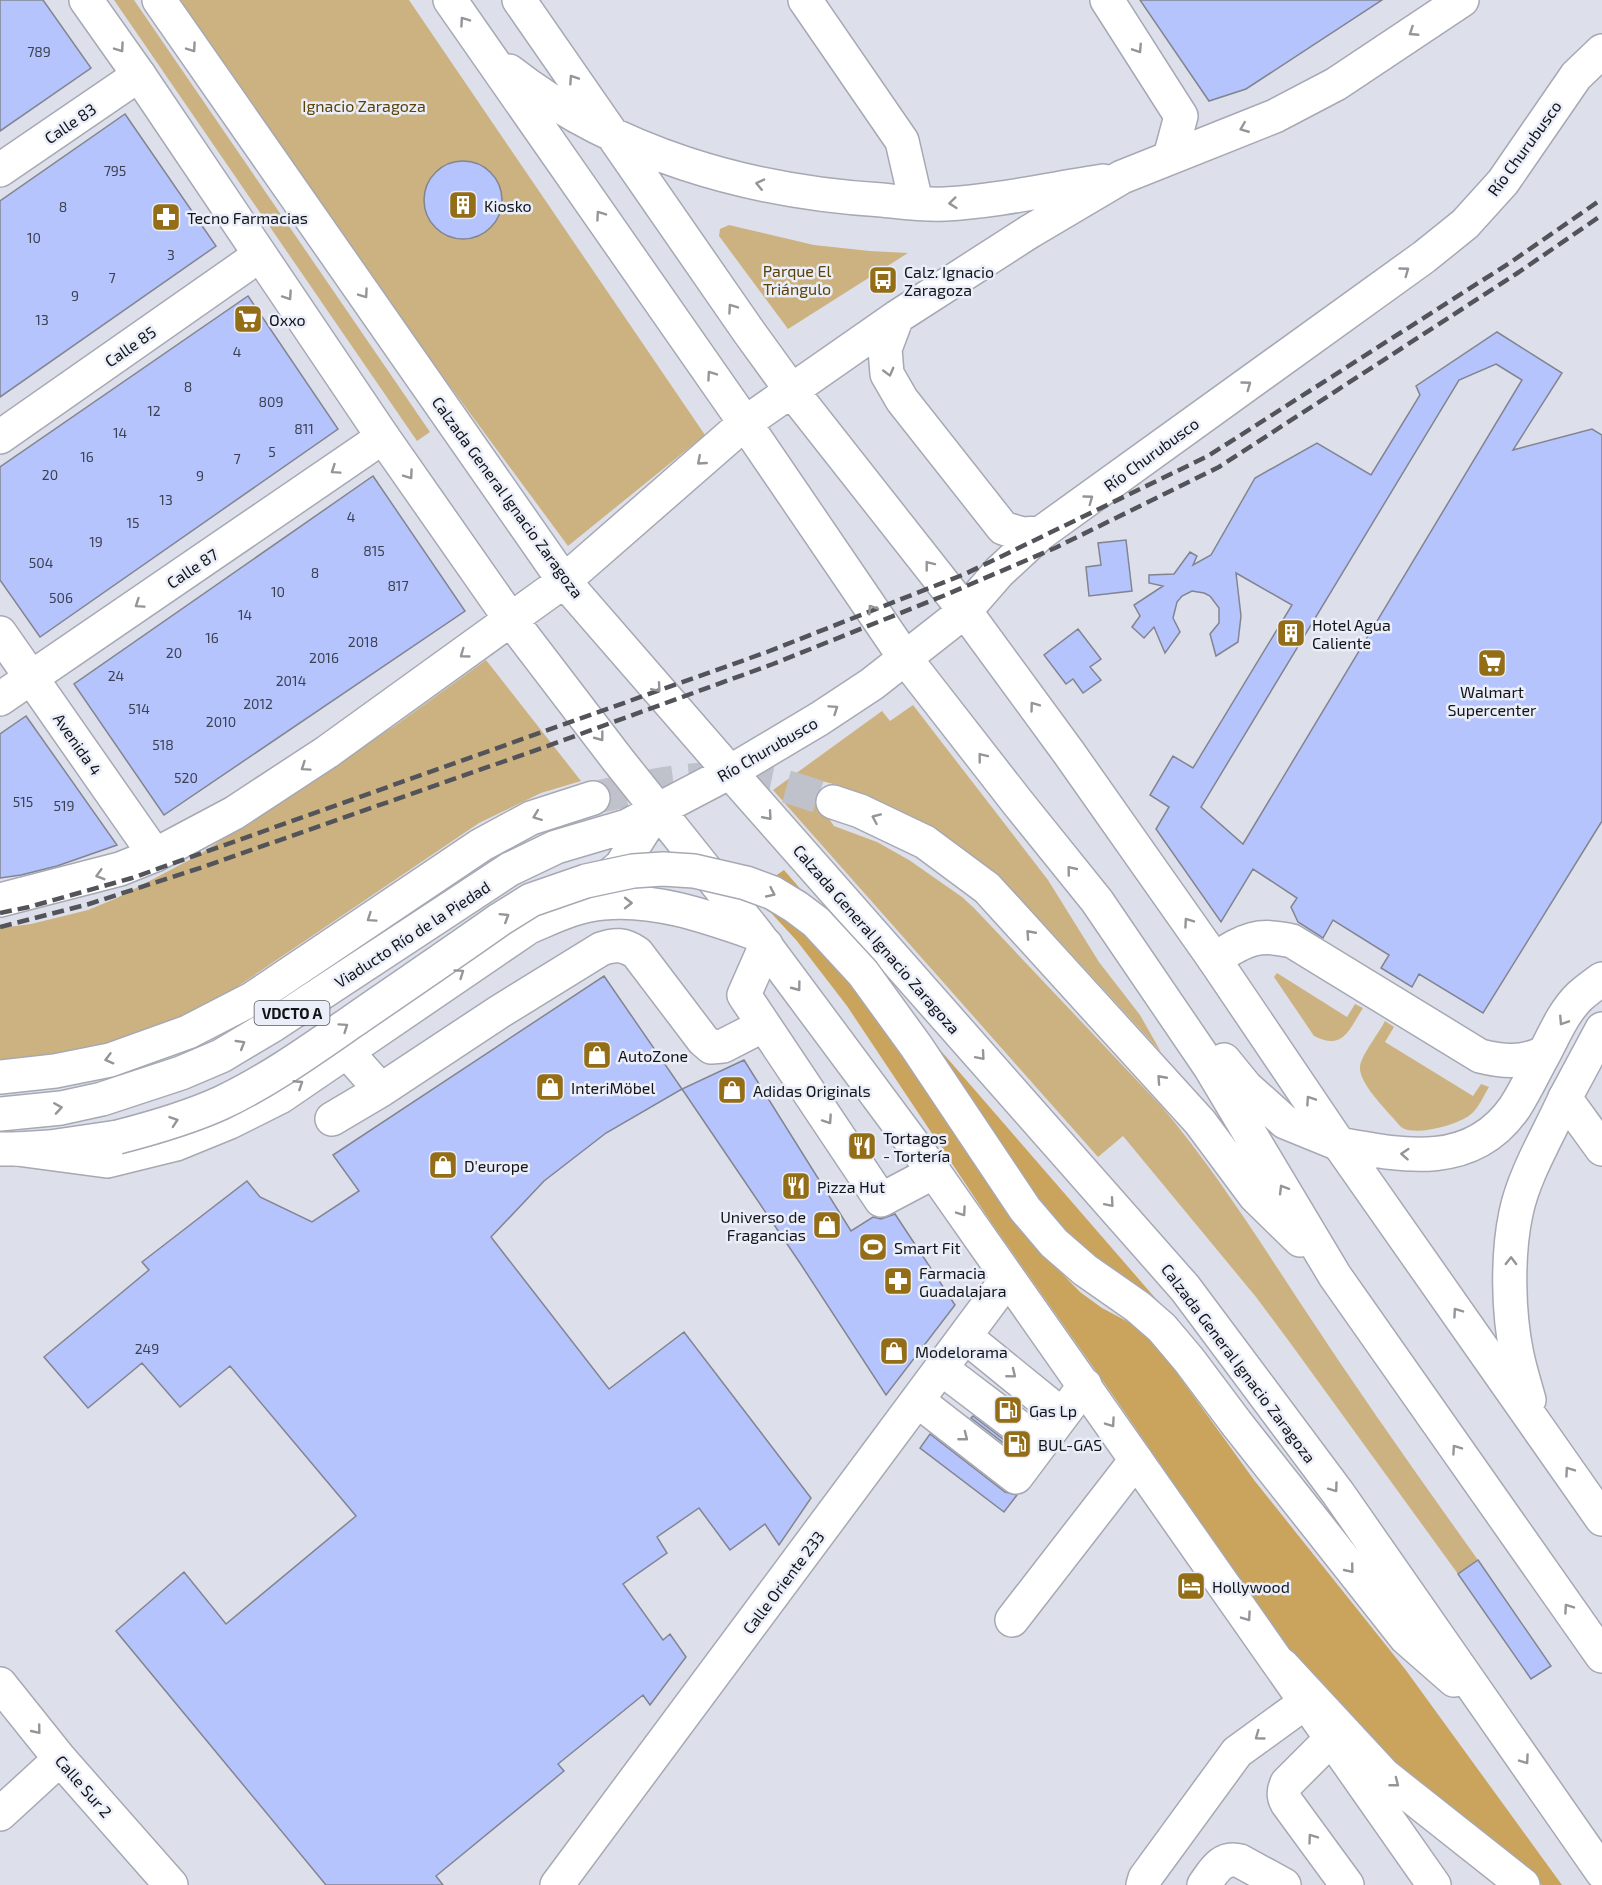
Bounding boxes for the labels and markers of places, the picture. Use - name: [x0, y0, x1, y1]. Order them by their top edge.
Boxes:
- building icon: Kiosko: [447, 189, 479, 221]
- place label: Kiosko: [484, 196, 532, 215]
- pharmacy icon: Tecno Farmacias: [150, 201, 182, 233]
- place label: Tecno Farmacias: [187, 208, 308, 227]
- place label: Calz. Ignacio Zaragoza: [904, 262, 994, 299]
- bus stop icon: Calz. Ignacio Zaragoza: [867, 264, 899, 296]
- supermarket icon: Oxxo: [232, 303, 264, 335]
- place label: Oxxo: [269, 310, 306, 329]
- place label: Hotel Agua Caliente: [1312, 615, 1391, 652]
- building icon: Hotel Agua Caliente: [1275, 617, 1307, 649]
- supermarket icon: Walmart Supercenter: [1476, 647, 1508, 679]
- place label: Walmart Supercenter: [1448, 682, 1537, 719]
- shop icon: AutoZone: [581, 1039, 613, 1071]
- place label: AutoZone: [618, 1046, 688, 1065]
- shop icon: InteriMöbel: [534, 1071, 566, 1103]
- shop icon: Adidas Originals: [716, 1074, 748, 1106]
- place label: InteriMöbel: [571, 1078, 655, 1097]
- place label: Adidas Originals: [753, 1081, 871, 1100]
- place label: Tortagos - Tortería: [883, 1128, 950, 1165]
- restaurant icon: Tortagos - Tortería: [846, 1130, 878, 1162]
- shop icon: D'europe: [427, 1149, 459, 1181]
- place label: D'europe: [464, 1156, 529, 1175]
- restaurant icon: Pizza Hut: [780, 1170, 812, 1202]
- place label: Pizza Hut: [817, 1177, 885, 1196]
- place label: Universo de Fragancias: [720, 1207, 806, 1244]
- shop icon: Universo de Fragancias: [811, 1209, 843, 1241]
- sports icon: Smart Fit: [857, 1231, 889, 1263]
- place label: Smart Fit: [894, 1238, 961, 1257]
- place label: Farmacia Guadalajara: [919, 1263, 1006, 1301]
- pharmacy icon: Farmacia Guadalajara: [882, 1265, 914, 1297]
- shop icon: Modelorama: [878, 1335, 910, 1367]
- place label: Modelorama: [915, 1342, 1008, 1361]
- fuel station icon: Gas Lp: [992, 1394, 1024, 1426]
- place label: Gas Lp: [1029, 1401, 1077, 1420]
- fuel station icon: BUL-GAS: [1001, 1428, 1033, 1460]
- place label: BUL-GAS: [1038, 1435, 1102, 1454]
- hotel icon: Hollywood: [1175, 1570, 1207, 1602]
- place label: Hollywood: [1212, 1577, 1290, 1596]

